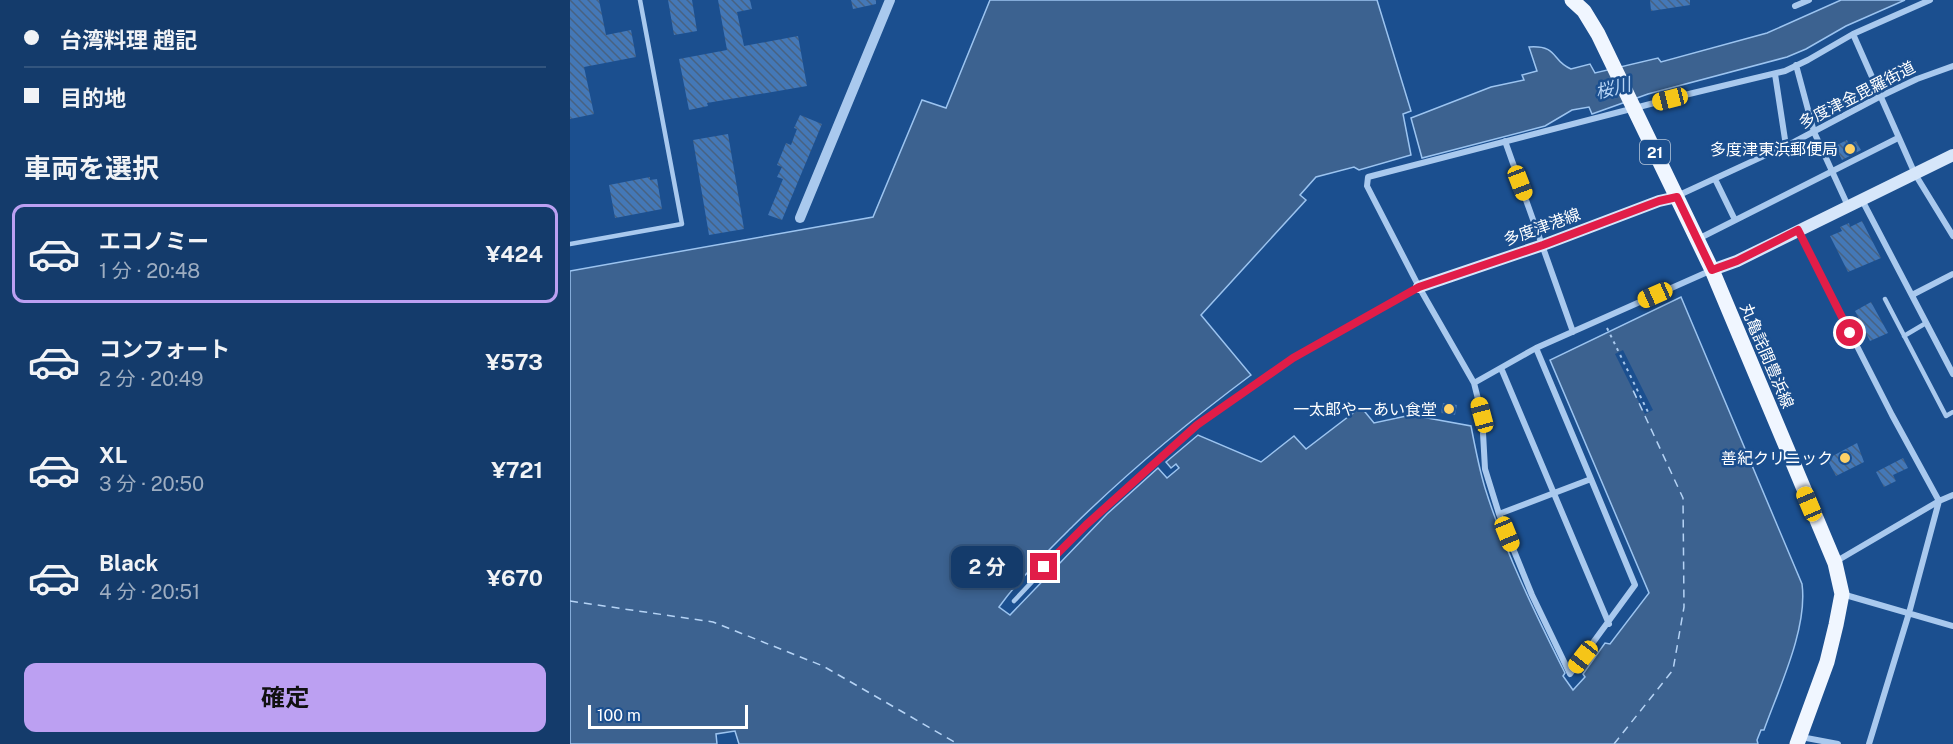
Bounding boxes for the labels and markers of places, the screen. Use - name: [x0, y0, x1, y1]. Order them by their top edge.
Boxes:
- place label: 多度津東浜郵便局: [1710, 140, 1838, 159]
- marker: 多度津東浜郵便局: [1843, 142, 1857, 156]
- place label: 一太郎やーあい食堂: [1293, 400, 1437, 419]
- marker: 一太郎やーあい食堂: [1442, 402, 1456, 416]
- place label: 善紀クリニック: [1721, 449, 1833, 468]
- marker: 善紀クリニック: [1838, 451, 1852, 465]

